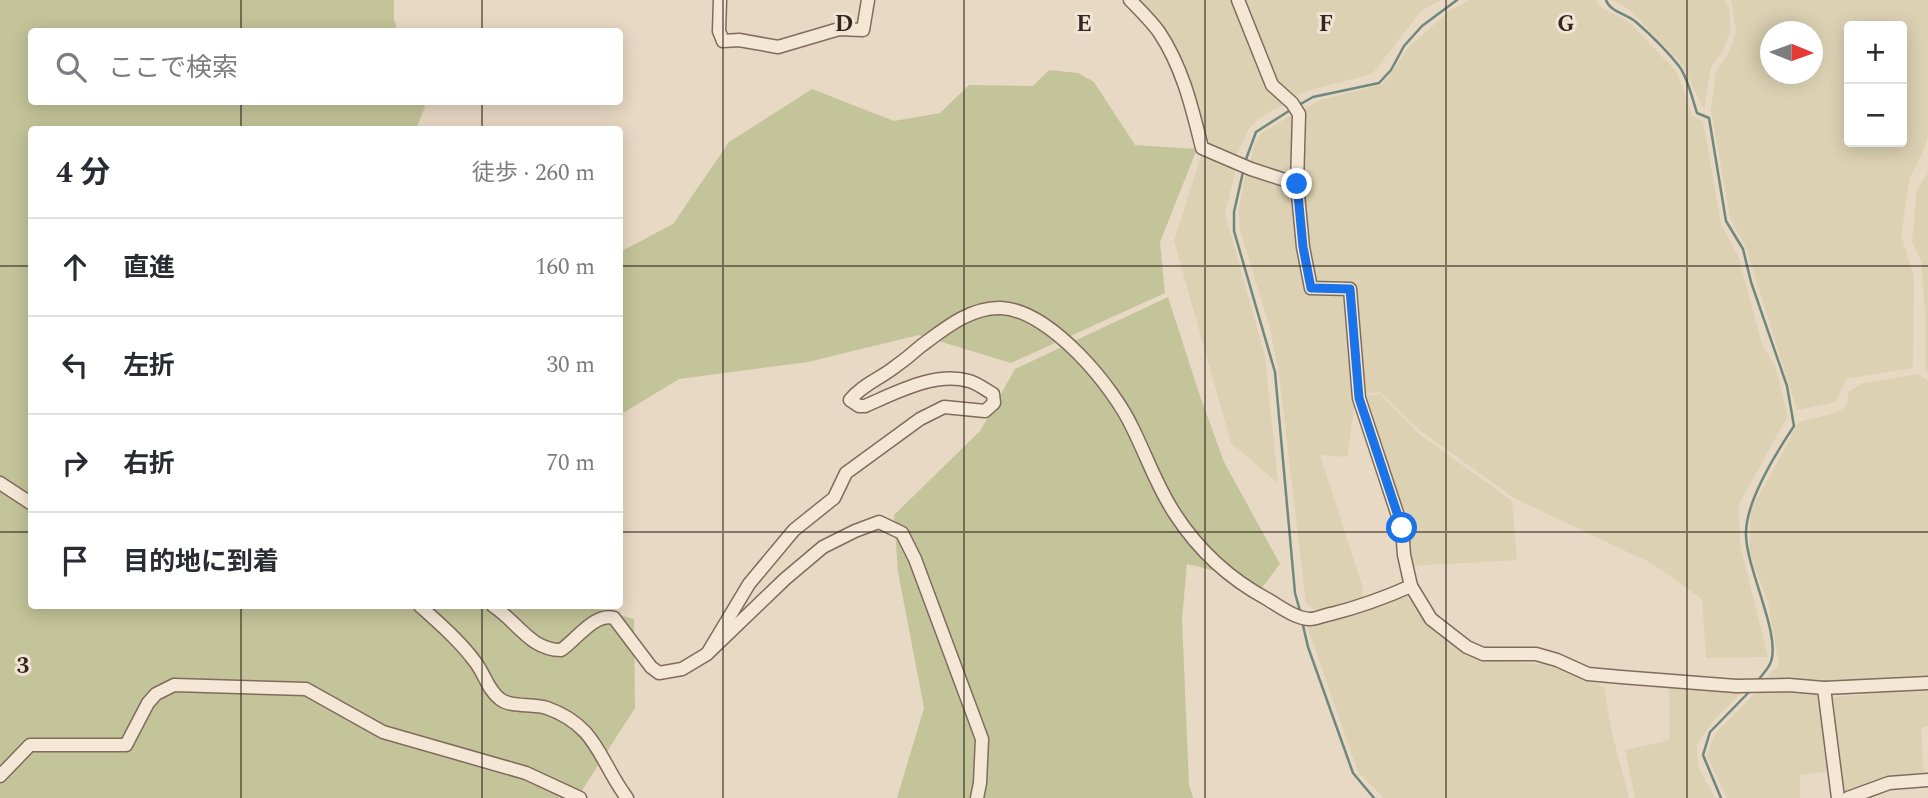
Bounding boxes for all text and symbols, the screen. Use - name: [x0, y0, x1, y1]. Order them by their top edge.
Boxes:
- text: D: [835, 7, 853, 42]
- text: E: [1076, 7, 1092, 42]
- text: F: [1319, 7, 1333, 42]
- text: G: [1557, 7, 1575, 42]
- north arrow: [1760, 21, 1823, 84]
- map controls: [1844, 21, 1907, 147]
- button: +: [1844, 21, 1907, 84]
- search box: [28, 28, 623, 105]
- icon: search: [52, 48, 90, 86]
- text: ここで検索: [108, 48, 238, 88]
- button: −: [1844, 84, 1907, 147]
- text: 4 分: [56, 150, 110, 196]
- text: 徒歩 · 260 m: [472, 156, 595, 191]
- route end: [1281, 168, 1312, 199]
- icon: ahead: [56, 248, 94, 286]
- text: 直進: [123, 248, 175, 288]
- text: 160 m: [535, 250, 595, 285]
- icon: left: [56, 346, 94, 384]
- text: 左折: [123, 346, 175, 386]
- text: 30 m: [546, 348, 595, 383]
- icon: right: [56, 444, 94, 482]
- text: 右折: [123, 444, 175, 484]
- text: 70 m: [546, 446, 595, 481]
- route start: [1386, 512, 1417, 543]
- icon: arrive: [56, 542, 94, 580]
- text: 目的地に到着: [123, 542, 279, 582]
- text: 3: [17, 649, 30, 684]

